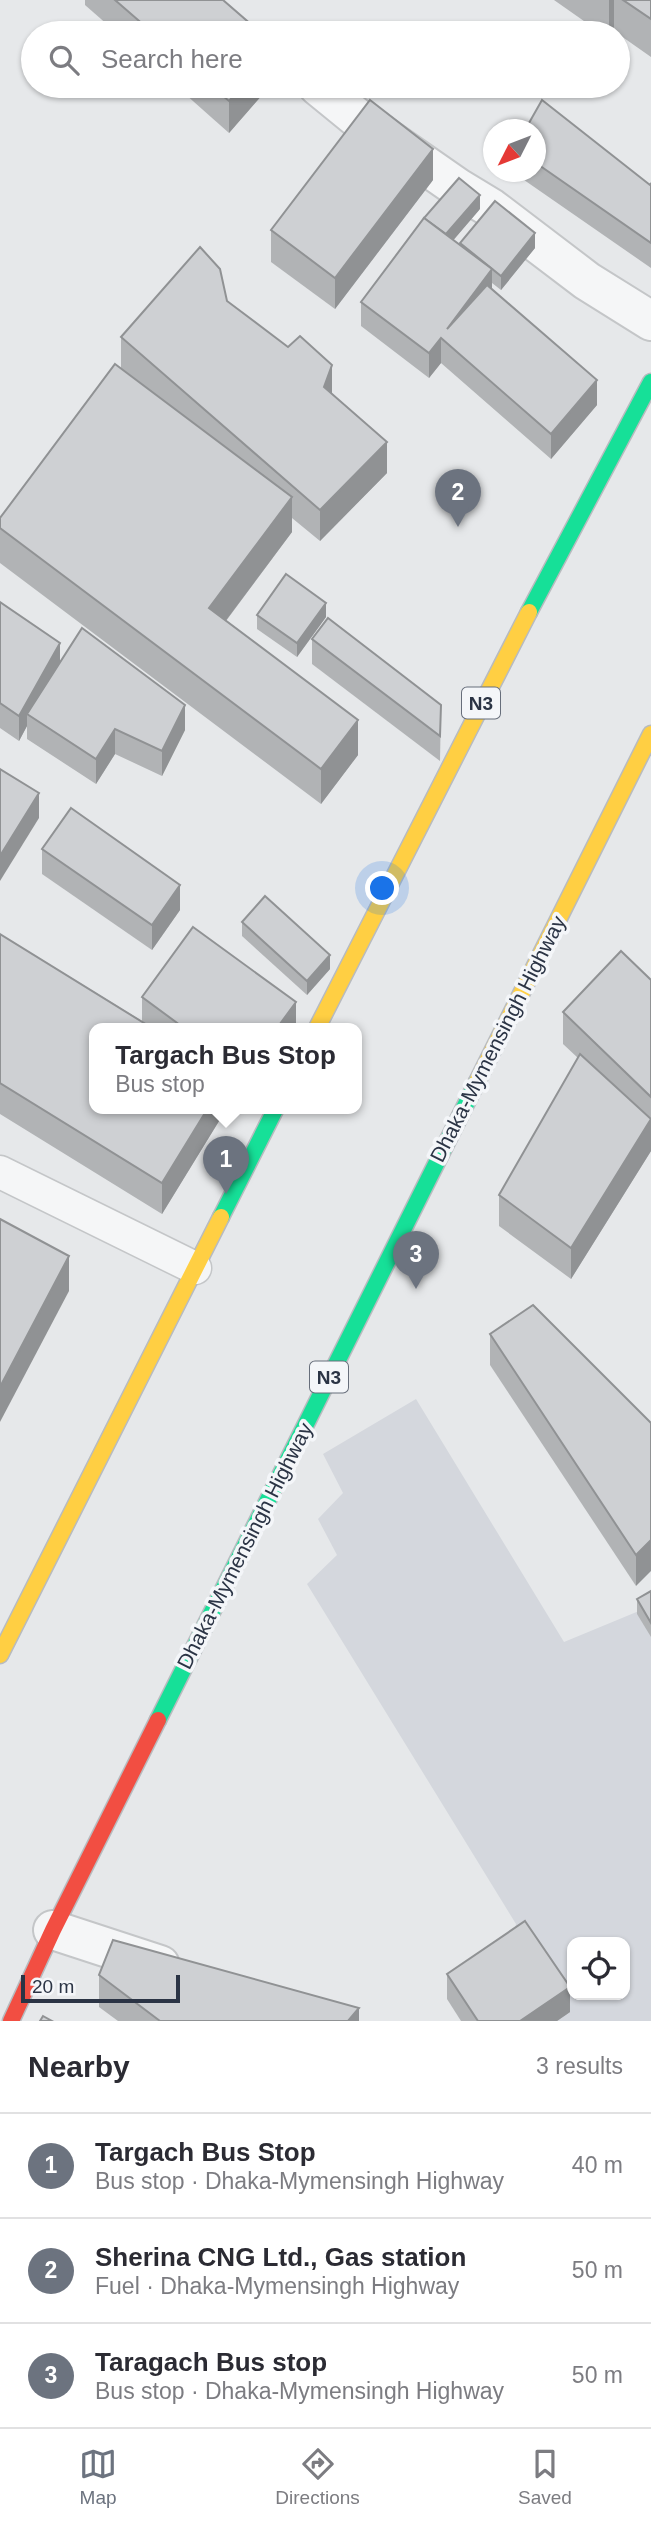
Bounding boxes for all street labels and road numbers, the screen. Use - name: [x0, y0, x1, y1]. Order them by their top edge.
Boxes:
- road number: N3: [462, 688, 500, 718]
- street label: Dhaka-Mymensingh Highway: [425, 911, 570, 1166]
- road number: N3: [310, 1362, 348, 1392]
- street label: Dhaka-Mymensingh Highway: [172, 1418, 317, 1673]

